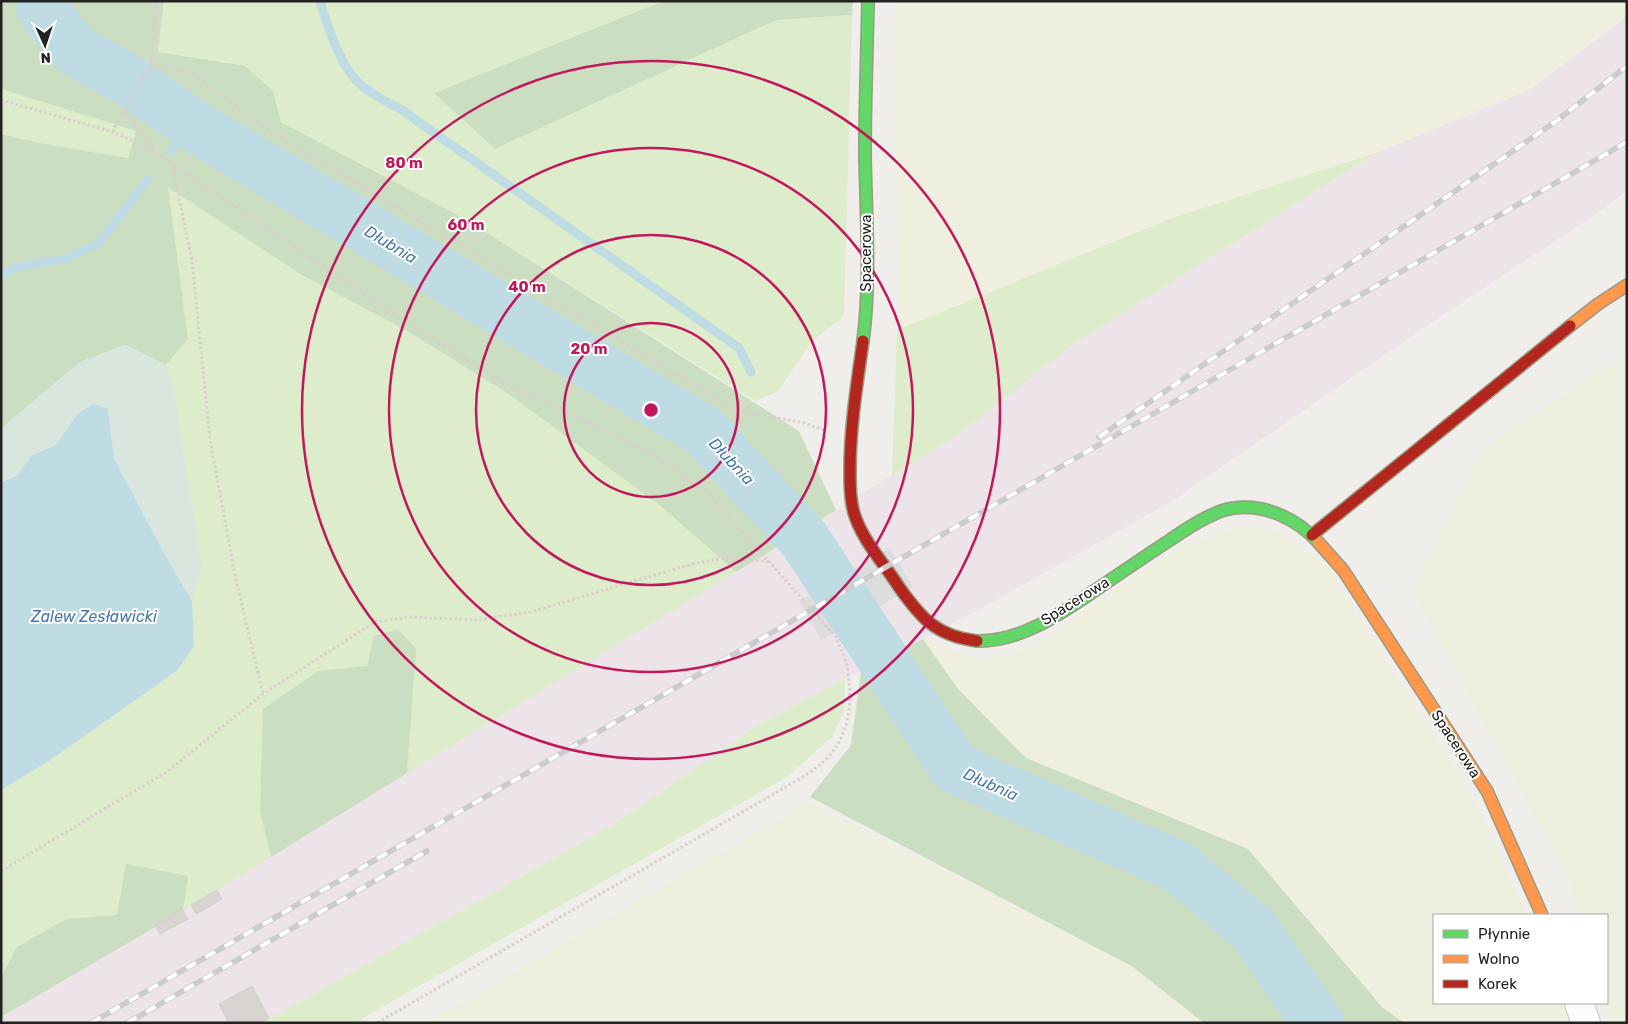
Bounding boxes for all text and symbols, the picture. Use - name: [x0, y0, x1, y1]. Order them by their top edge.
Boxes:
- north arrow: [20, 20, 70, 70]
- text: N: [40, 49, 51, 66]
- text: 80 m: [385, 154, 423, 172]
- street label: Spacerowa: [857, 214, 875, 292]
- text: 60 m: [448, 216, 484, 234]
- water label: Dłubnia: [361, 221, 420, 267]
- text: 40 m: [508, 278, 546, 296]
- text: 20 m: [571, 340, 607, 358]
- centre of rings: [642, 401, 660, 419]
- water label: Dłubnia: [705, 434, 758, 489]
- street label: Spacerowa: [1037, 573, 1113, 629]
- water label: Zalew Zesławicki: [30, 607, 158, 626]
- street label: Spacerowa: [1427, 707, 1485, 781]
- water label: Dłubnia: [961, 764, 1021, 805]
- legend: [1433, 914, 1608, 1004]
- text: Płynnie: [1478, 925, 1530, 943]
- text: Wolno: [1478, 950, 1520, 968]
- text: Korek: [1478, 975, 1517, 993]

